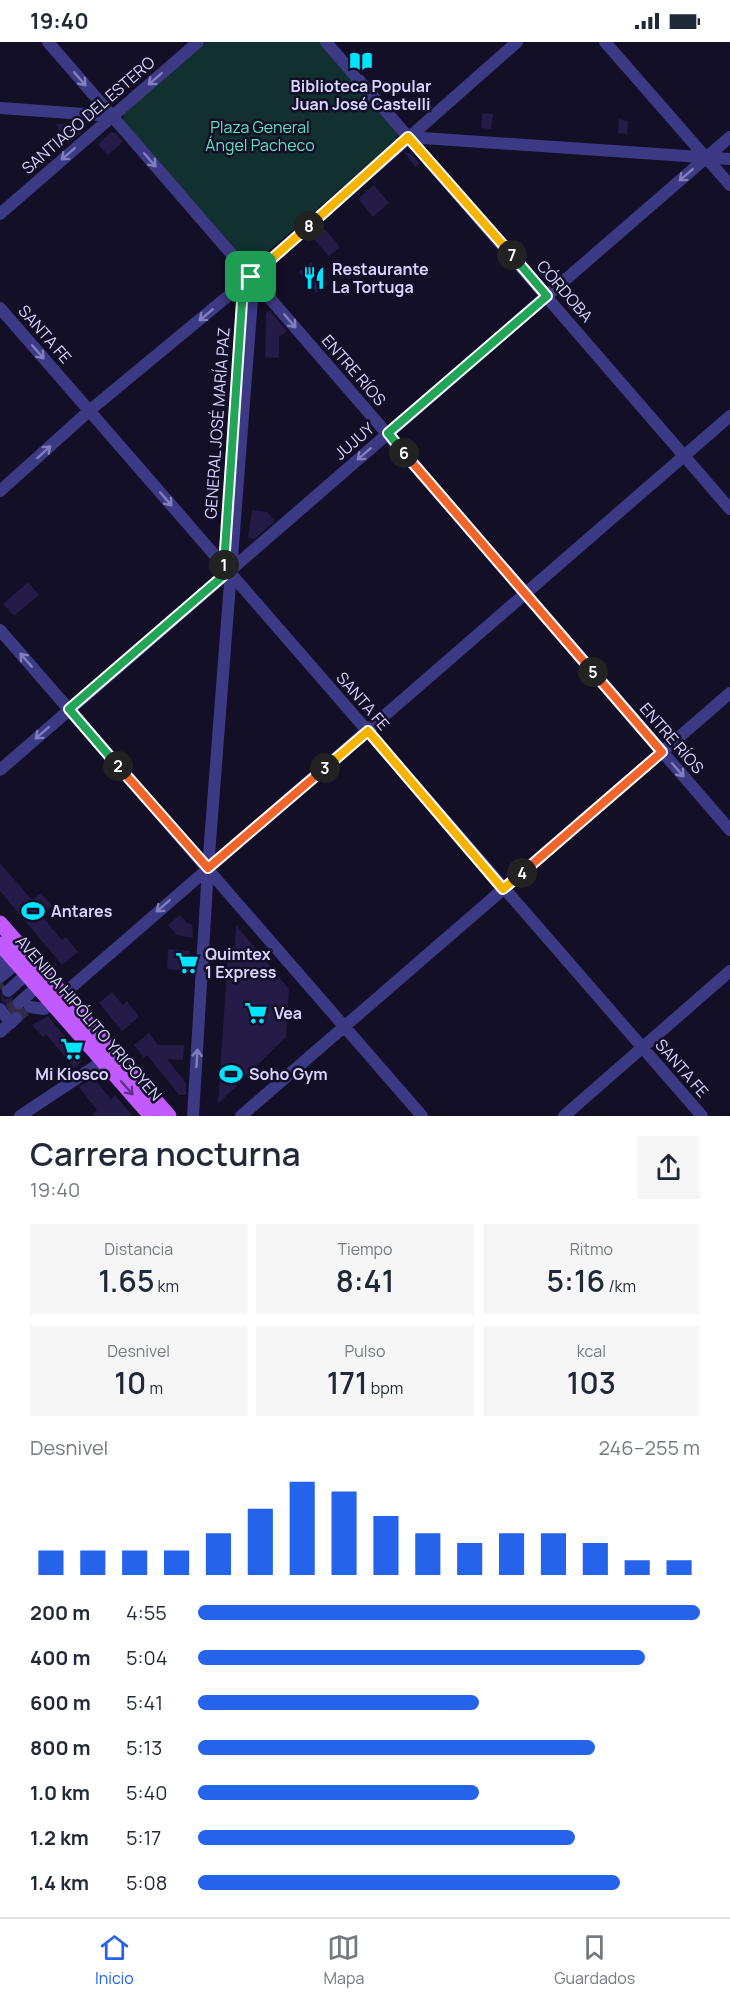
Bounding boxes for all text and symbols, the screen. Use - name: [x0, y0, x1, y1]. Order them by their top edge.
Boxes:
- text: 19:40: [30, 6, 89, 36]
- library icon: Biblioteca Popular Juan José Castelli: [348, 48, 374, 74]
- street label: SANTIAGO DEL ESTERO: [17, 51, 159, 179]
- one-way arrow: [73, 71, 87, 86]
- one-way arrow: [148, 72, 163, 86]
- place label: Biblioteca Popular Juan José Castelli: [291, 75, 431, 115]
- park label: Plaza General Ángel Pacheco: [205, 116, 315, 156]
- one-way arrow: [61, 147, 76, 161]
- one-way arrow: [143, 152, 157, 167]
- one-way arrow: [679, 168, 694, 182]
- pin: 8: [294, 211, 324, 241]
- text: 8: [304, 215, 314, 237]
- pin: 7: [497, 240, 527, 270]
- text: 7: [508, 244, 516, 266]
- pin: [225, 251, 276, 302]
- street label: CÓRDOBA: [532, 255, 598, 327]
- place label: Restaurante La Tortuga: [332, 258, 429, 298]
- icon: arrive: [234, 260, 267, 293]
- restaurant icon: Restaurante La Tortuga: [301, 265, 327, 291]
- street label: SANTA FE: [14, 300, 76, 368]
- one-way arrow: [198, 308, 214, 321]
- one-way arrow: [283, 313, 296, 329]
- street label: GENERAL JOSÉ MARÍA PAZ: [199, 326, 235, 520]
- street label: ENTRE RÍOS: [317, 330, 391, 410]
- one-way arrow: [31, 344, 45, 359]
- street label: JUJUY: [329, 417, 379, 464]
- pin: 6: [389, 438, 419, 468]
- text: 6: [399, 442, 409, 464]
- one-way arrow: [36, 445, 51, 459]
- one-way arrow: [357, 447, 372, 461]
- one-way arrow: [159, 491, 173, 506]
- pin: 1: [209, 550, 239, 580]
- text: 1: [220, 554, 228, 576]
- one-way arrow: [20, 652, 33, 668]
- pin: 5: [578, 657, 608, 687]
- text: 5: [588, 661, 598, 683]
- street label: SANTA FE: [332, 667, 394, 735]
- street label: ENTRE RÍOS: [635, 698, 709, 778]
- one-way arrow: [35, 726, 50, 740]
- pin: 2: [103, 751, 133, 781]
- pin: 3: [310, 753, 340, 783]
- text: 2: [113, 755, 123, 777]
- text: 3: [320, 757, 330, 779]
- one-way arrow: [671, 763, 685, 778]
- pin: 4: [507, 858, 537, 888]
- text: 4: [517, 862, 527, 884]
- sports icon: Antares: [20, 898, 46, 924]
- one-way arrow: [156, 899, 171, 913]
- place label: Antares: [51, 900, 113, 922]
- street label: AVENIDA HIPÓLITO YRIGOYEN: [11, 931, 167, 1105]
- place label: Quimtex 1 Express: [205, 943, 277, 983]
- supermarket icon: Quimtex 1 Express: [174, 950, 200, 976]
- supermarket icon: Vea: [243, 1000, 269, 1026]
- place label: Vea: [274, 1002, 302, 1024]
- street label: SANTA FE: [651, 1034, 713, 1102]
- supermarket icon: Mi Kiosco: [59, 1036, 85, 1062]
- one-way arrow: [191, 1048, 202, 1068]
- sports icon: Soho Gym: [218, 1061, 244, 1087]
- place label: Mi Kiosco: [35, 1063, 109, 1085]
- place label: Soho Gym: [249, 1063, 328, 1085]
- one-way arrow: [120, 1081, 134, 1096]
- text: Carrera nocturna: [30, 1131, 300, 1176]
- button: share: [637, 1136, 700, 1199]
- text: 19:40: [30, 1176, 80, 1203]
- text: Distancia: [104, 1238, 173, 1260]
- text: Tiempo: [338, 1238, 392, 1260]
- text: Ritmo: [570, 1238, 613, 1260]
- text: 1.65: [98, 1260, 154, 1301]
- text: 8:41: [336, 1260, 394, 1301]
- text: 5:16: [547, 1260, 605, 1301]
- text: km: [154, 1275, 179, 1297]
- text: /km: [605, 1275, 636, 1297]
- text: Desnivel: [107, 1340, 170, 1362]
- text: Pulso: [345, 1340, 385, 1362]
- text: kcal: [577, 1340, 606, 1362]
- text: 10: [114, 1362, 146, 1403]
- text: 171: [327, 1362, 368, 1403]
- text: 103: [567, 1362, 616, 1403]
- text: m: [146, 1377, 163, 1399]
- text: bpm: [368, 1377, 403, 1399]
- text: Desnivel: [30, 1434, 108, 1461]
- text: 246–255 m: [599, 1434, 700, 1461]
- text: 200 m: [30, 1599, 90, 1626]
- text: 4:55: [126, 1599, 167, 1626]
- text: 400 m: [30, 1644, 90, 1671]
- text: 5:04: [126, 1644, 168, 1671]
- text: 600 m: [30, 1689, 91, 1716]
- text: 5:41: [126, 1689, 163, 1716]
- text: 800 m: [30, 1734, 91, 1761]
- text: 5:13: [126, 1734, 162, 1761]
- text: 1.0 km: [30, 1779, 90, 1806]
- text: 5:40: [126, 1779, 168, 1806]
- text: 1.2 km: [30, 1824, 89, 1851]
- text: 5:17: [126, 1824, 161, 1851]
- text: 1.4 km: [30, 1869, 89, 1896]
- text: 5:08: [126, 1869, 167, 1896]
- tab: Inicio: [95, 1931, 134, 1989]
- tab: Mapa: [324, 1931, 364, 1989]
- tab: Guardados: [554, 1931, 635, 1989]

